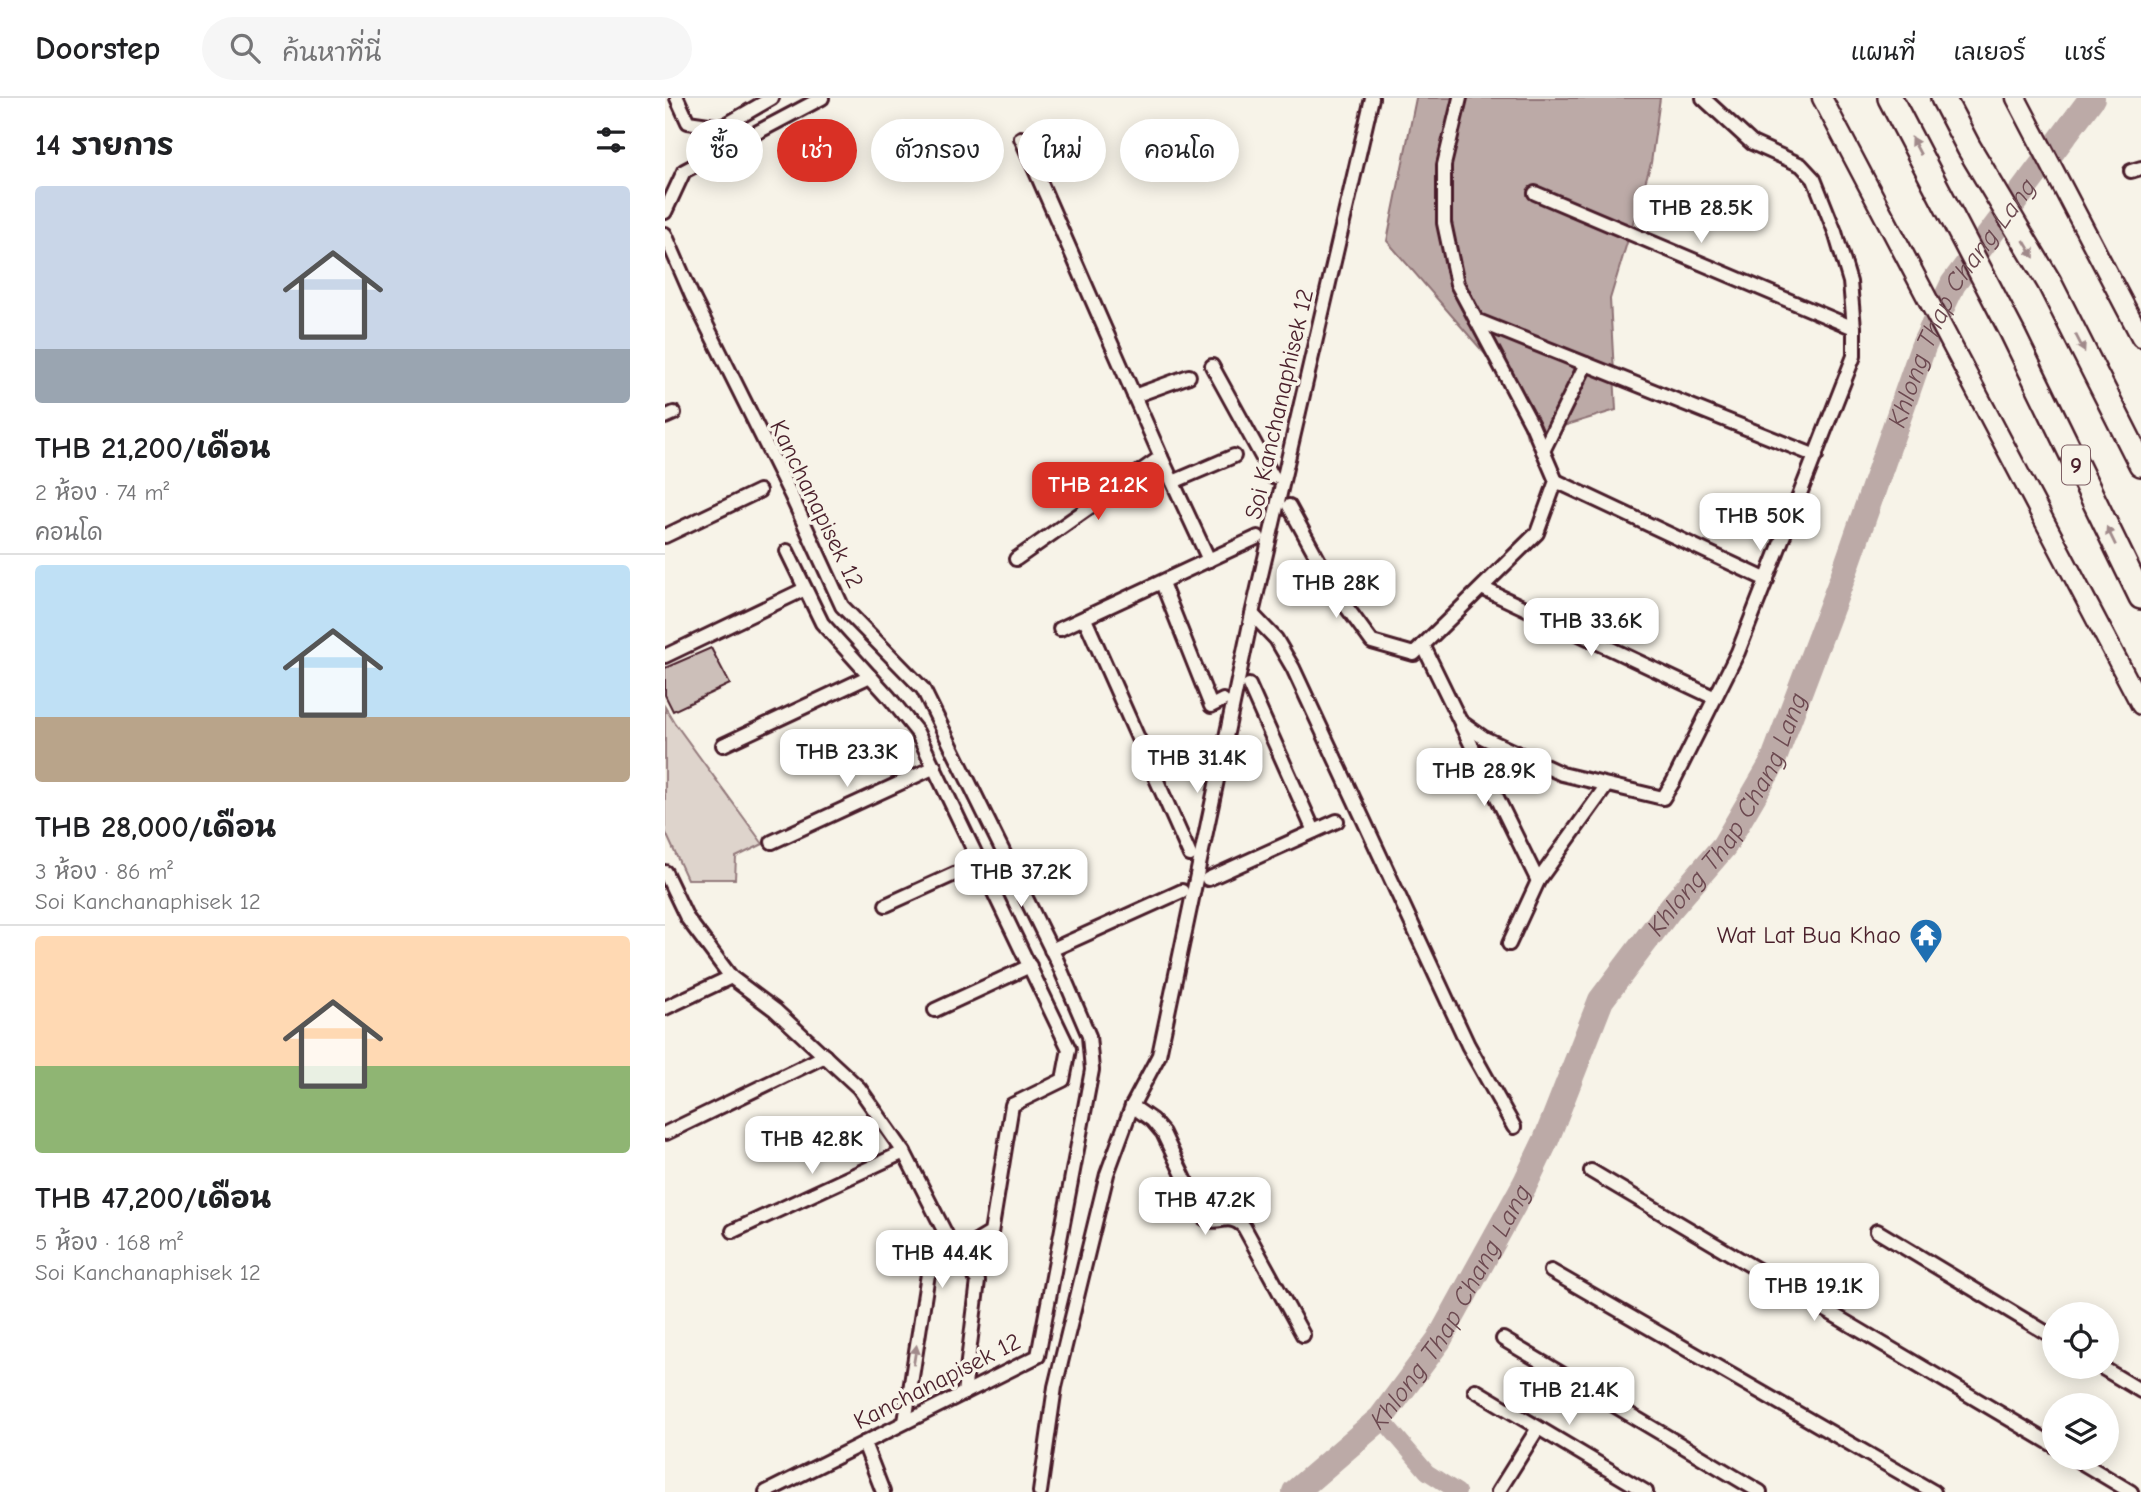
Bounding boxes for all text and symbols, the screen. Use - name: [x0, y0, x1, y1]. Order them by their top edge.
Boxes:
- search box: [202, 17, 692, 80]
- text: Doorstep: [35, 29, 160, 67]
- icon: search: [226, 29, 264, 67]
- text: ค้นหาที่นี่: [282, 38, 381, 68]
- text: แผนที่: [1851, 38, 1916, 66]
- text: เลเยอร์: [1954, 38, 2026, 66]
- text: แชร์: [2064, 38, 2106, 66]
- chip: ซื้อ: [686, 119, 763, 182]
- chip: เช่า: [777, 119, 857, 182]
- chip: ตัวกรอง: [871, 119, 1004, 182]
- chip: ใหม่: [1018, 119, 1106, 182]
- chip: คอนโด: [1120, 119, 1239, 182]
- icon: filters: [592, 121, 630, 159]
- text: 14 รายการ: [35, 128, 174, 163]
- one-way arrow: [1910, 137, 1922, 156]
- water label: Khlong Thap Chang Lang: [1882, 173, 2043, 431]
- pin: THB 28.5K: [1621, 186, 1781, 245]
- text: THB 28.5K: [1649, 194, 1753, 221]
- icon: home: [270, 232, 396, 358]
- one-way arrow: [2023, 240, 2035, 259]
- street label: Soi Kanchanaphisek 12: [1239, 286, 1319, 522]
- one-way arrow: [2074, 333, 2085, 353]
- street label: Kanchanapisek 12: [764, 415, 870, 593]
- text: THB 21,200/เดือน: [35, 431, 271, 466]
- road number: 9: [2062, 446, 2090, 484]
- pin: THB 21.2K: [1018, 462, 1178, 522]
- text: THB 21.2K: [1048, 471, 1148, 498]
- text: 2 ห้อง · 74 m²: [35, 479, 169, 506]
- pin: THB 50K: [1695, 494, 1825, 553]
- text: THB 50K: [1715, 502, 1805, 529]
- text: คอนโด: [35, 519, 103, 546]
- one-way arrow: [2105, 526, 2117, 546]
- pin: THB 28K: [1271, 560, 1401, 620]
- text: THB 28K: [1293, 569, 1379, 596]
- pin: THB 33.6K: [1511, 598, 1671, 658]
- text: THB 33.6K: [1540, 607, 1642, 634]
- icon: home: [270, 610, 396, 736]
- water label: Khlong Thap Chang Lang: [1641, 689, 1814, 942]
- pin: THB 23.3K: [767, 730, 927, 789]
- pin: THB 31.4K: [1117, 736, 1277, 795]
- text: THB 23.3K: [796, 738, 898, 765]
- text: THB 31.4K: [1148, 744, 1247, 771]
- pin: THB 28.9K: [1404, 748, 1564, 808]
- text: THB 28.9K: [1432, 757, 1536, 784]
- text: THB 28,000/เดือน: [35, 810, 276, 845]
- pin: THB 37.2K: [941, 850, 1101, 909]
- text: 3 ห้อง · 86 m²: [35, 858, 173, 885]
- text: THB 37.2K: [971, 858, 1071, 885]
- text: Soi Kanchanaphisek 12: [35, 888, 261, 915]
- temple icon: Wat Lat Bua Khao: [1907, 916, 1945, 965]
- place label: Wat Lat Bua Khao: [1717, 921, 1901, 949]
- icon: home: [270, 981, 396, 1107]
- pin: THB 42.8K: [732, 1116, 892, 1176]
- text: THB 42.8K: [761, 1125, 863, 1152]
- pin: THB 47.2K: [1125, 1178, 1285, 1237]
- water label: Khlong Thap Chang Lang: [1365, 1180, 1538, 1436]
- text: THB 47,200/เดือน: [35, 1181, 271, 1216]
- text: THB 47.2K: [1155, 1186, 1255, 1213]
- text: 5 ห้อง · 168 m²: [35, 1229, 183, 1256]
- pin: THB 44.4K: [862, 1230, 1022, 1290]
- text: THB 44.4K: [892, 1239, 992, 1266]
- text: Soi Kanchanaphisek 12: [35, 1259, 261, 1286]
- pin: THB 19.1K: [1734, 1264, 1894, 1323]
- text: THB 19.1K: [1765, 1272, 1863, 1299]
- map controls: [2042, 1302, 2119, 1470]
- button: locate: [2042, 1302, 2119, 1379]
- street label: Kanchanapisek 12: [849, 1327, 1025, 1435]
- one-way arrow: [910, 1344, 921, 1366]
- pin: THB 21.4K: [1489, 1368, 1649, 1427]
- text: THB 21.4K: [1519, 1376, 1619, 1403]
- button: layers: [2042, 1393, 2119, 1470]

